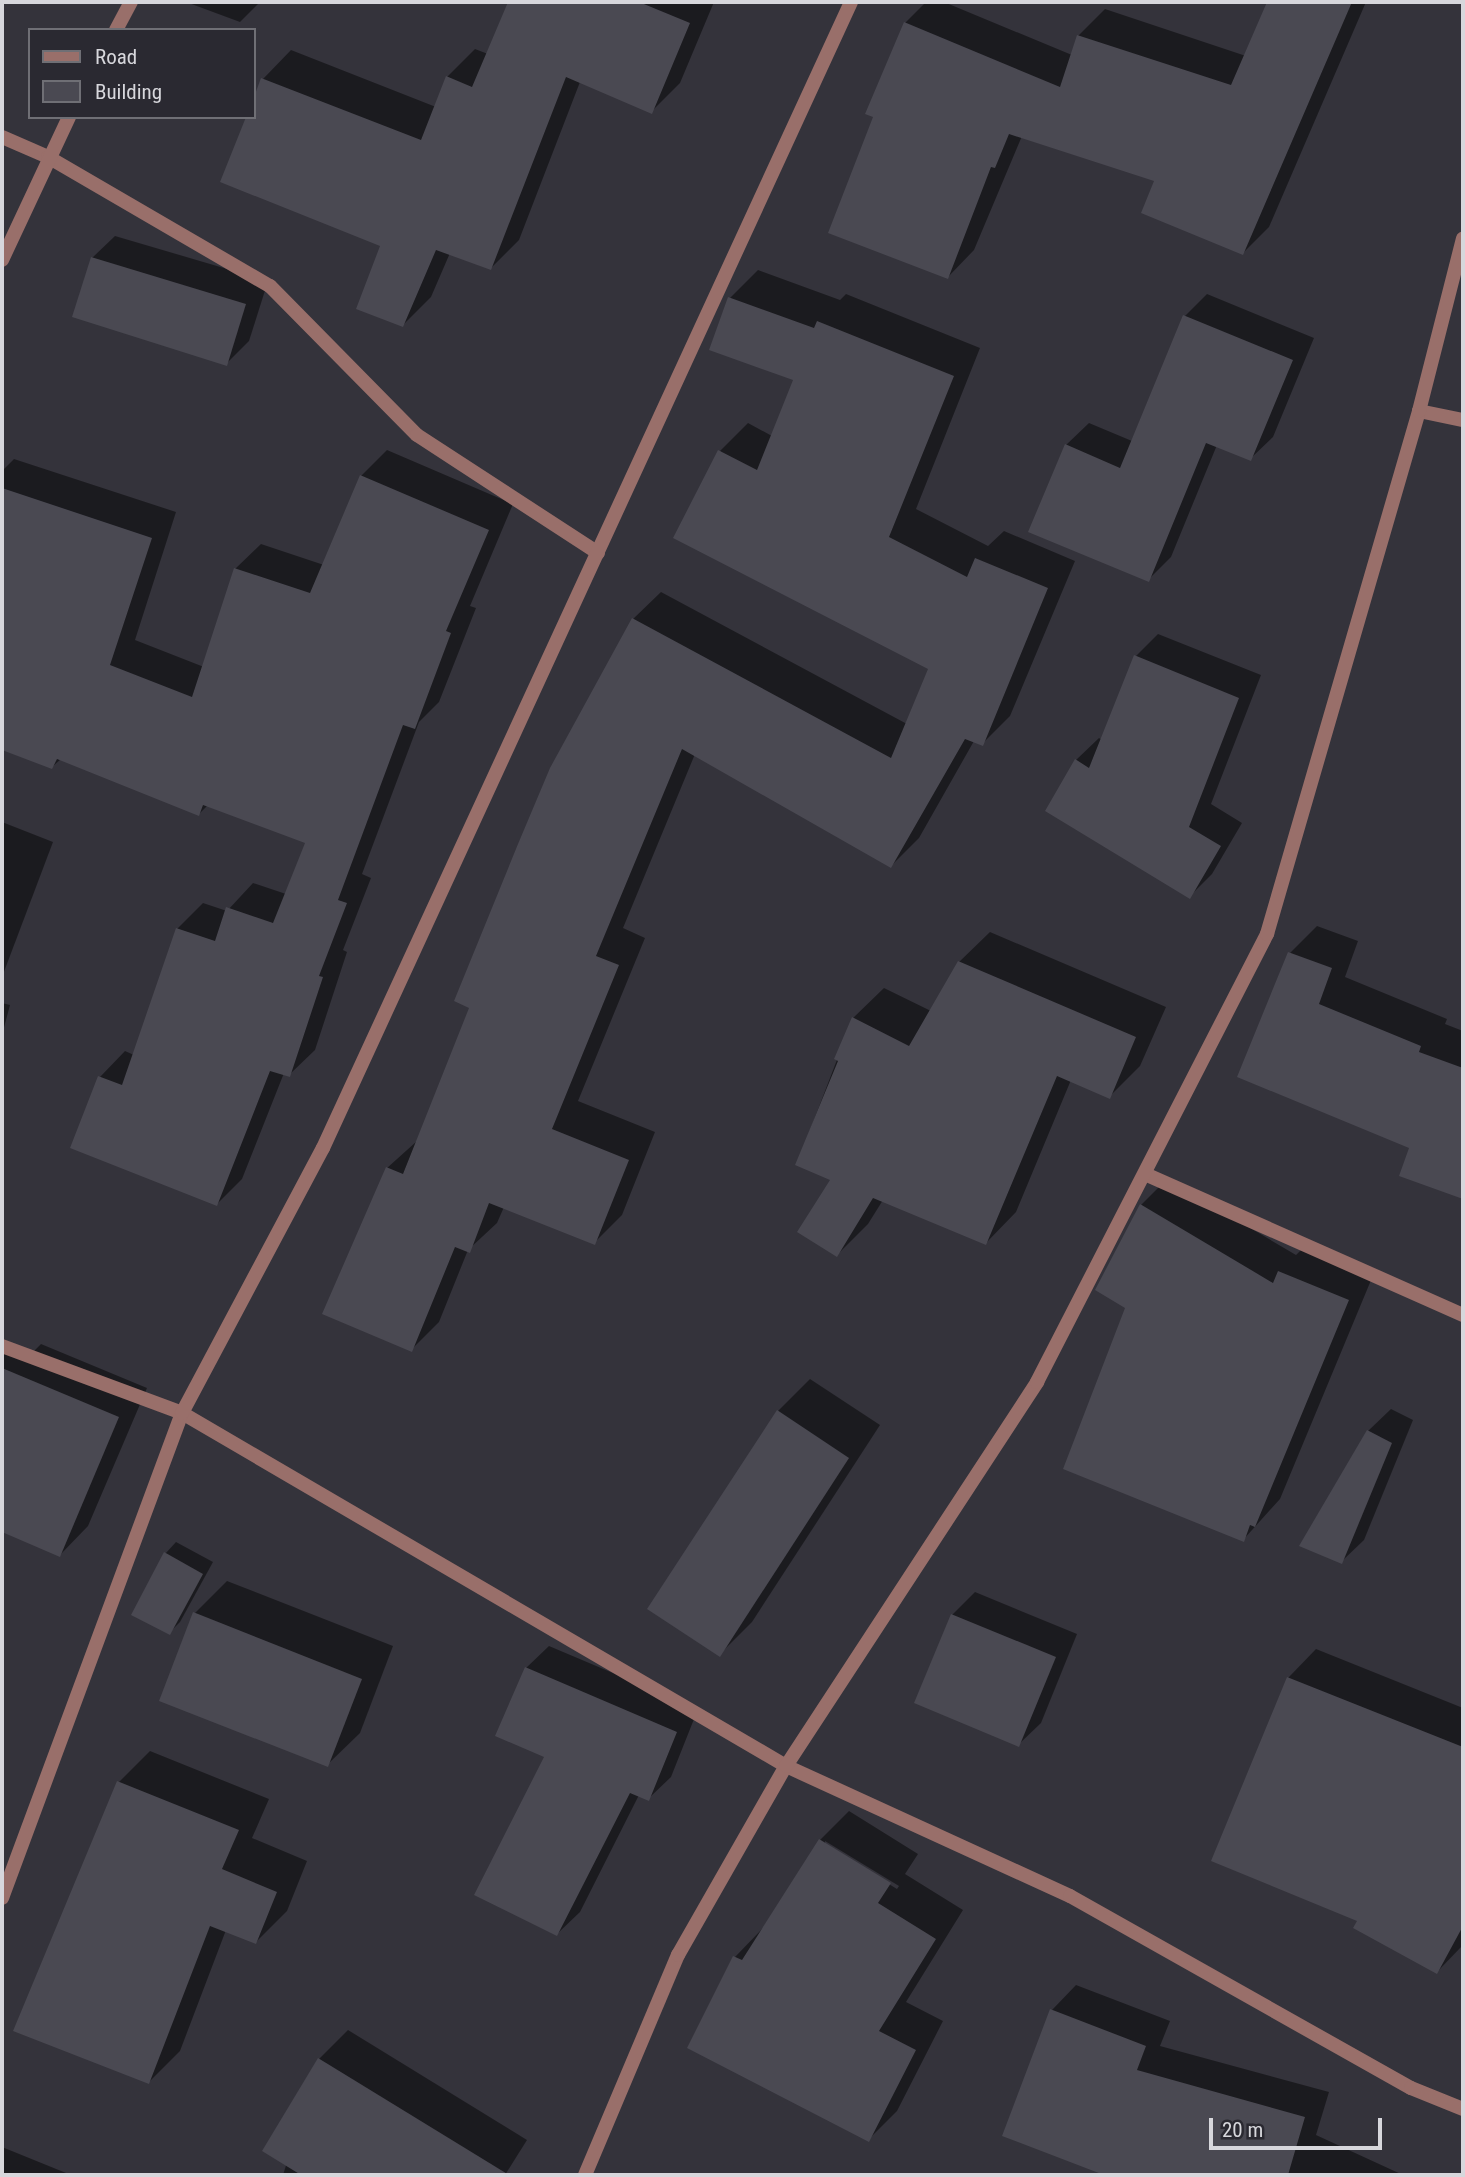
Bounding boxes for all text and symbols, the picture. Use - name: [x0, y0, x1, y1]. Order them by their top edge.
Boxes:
- legend: [28, 28, 256, 119]
- text: Road: [95, 45, 137, 69]
- text: Building: [95, 80, 162, 104]
- scale bar: [1213, 2104, 1386, 2148]
- text: 20 m: [1222, 2118, 1263, 2142]

